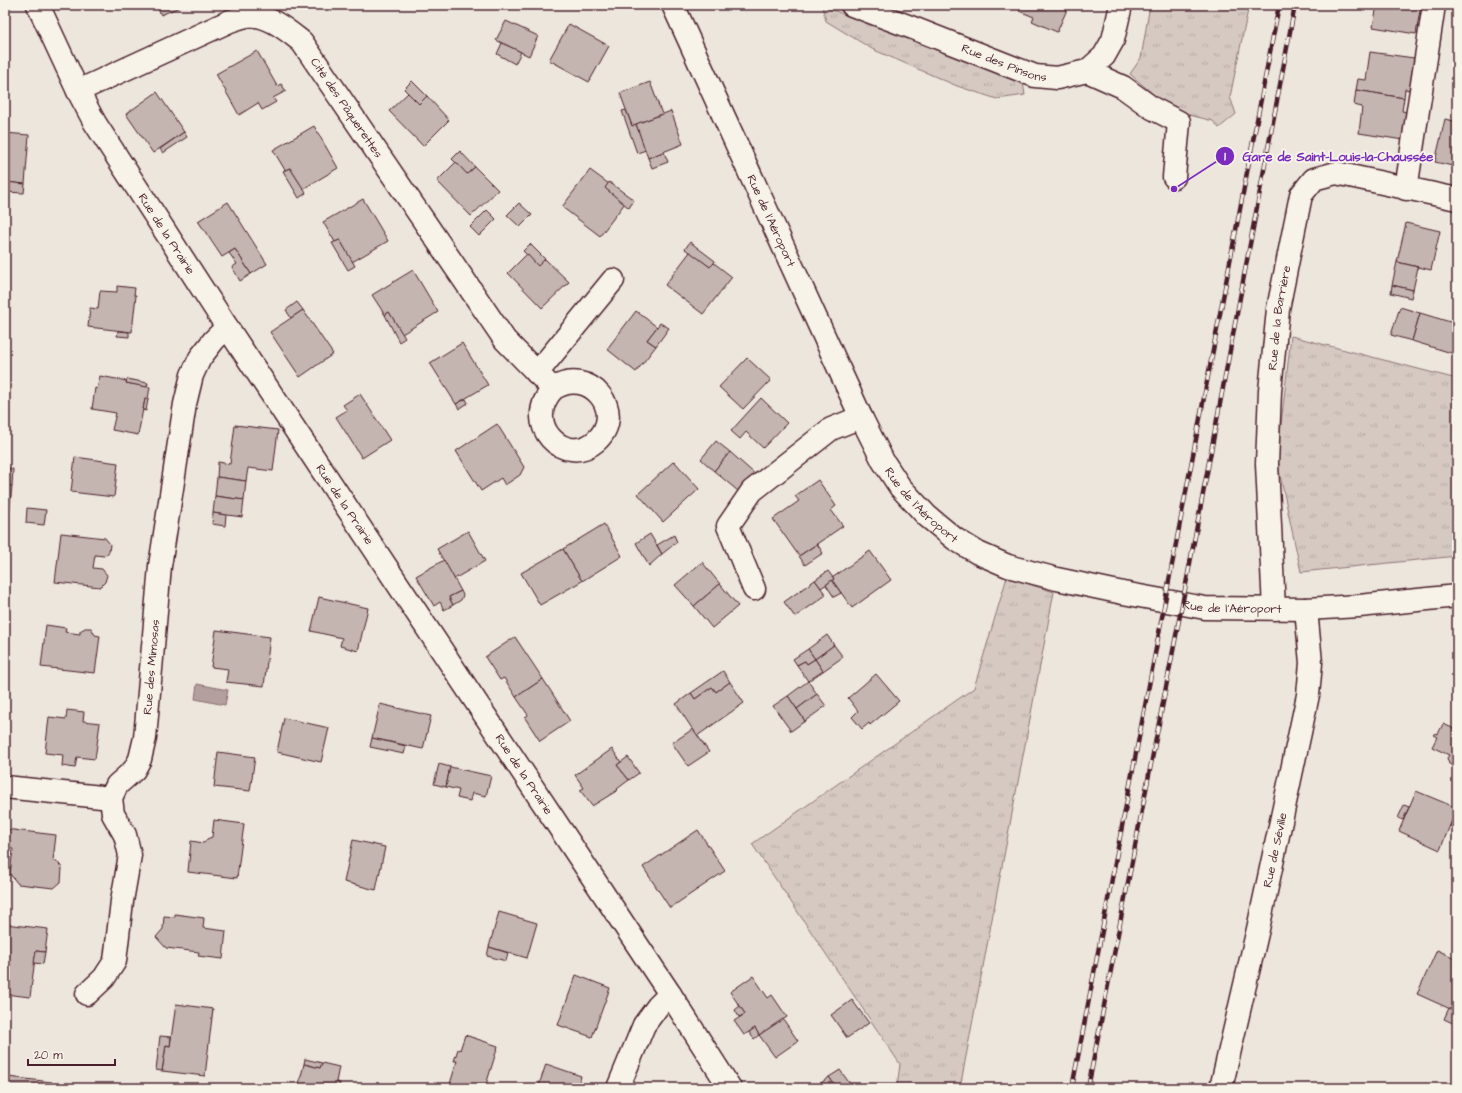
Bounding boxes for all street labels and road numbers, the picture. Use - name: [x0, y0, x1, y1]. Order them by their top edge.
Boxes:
- street label: Rue des Pinsons: [959, 39, 1047, 86]
- street label: Cité des Pâquerettes: [307, 54, 387, 161]
- street label: Rue de l'Aéroport: [743, 172, 800, 270]
- street label: Rue de la Prairie: [134, 190, 199, 278]
- street label: Rue de la Barrière: [1264, 264, 1295, 371]
- street label: Rue de la Prairie: [312, 461, 378, 548]
- street label: Rue de l'Aéroport: [881, 464, 962, 547]
- street label: Rue de l'Aéroport: [1181, 595, 1282, 617]
- street label: Rue des Mimosas: [139, 619, 164, 715]
- street label: Rue de la Prairie: [491, 731, 557, 818]
- street label: Rue de Séville: [1259, 811, 1291, 889]

